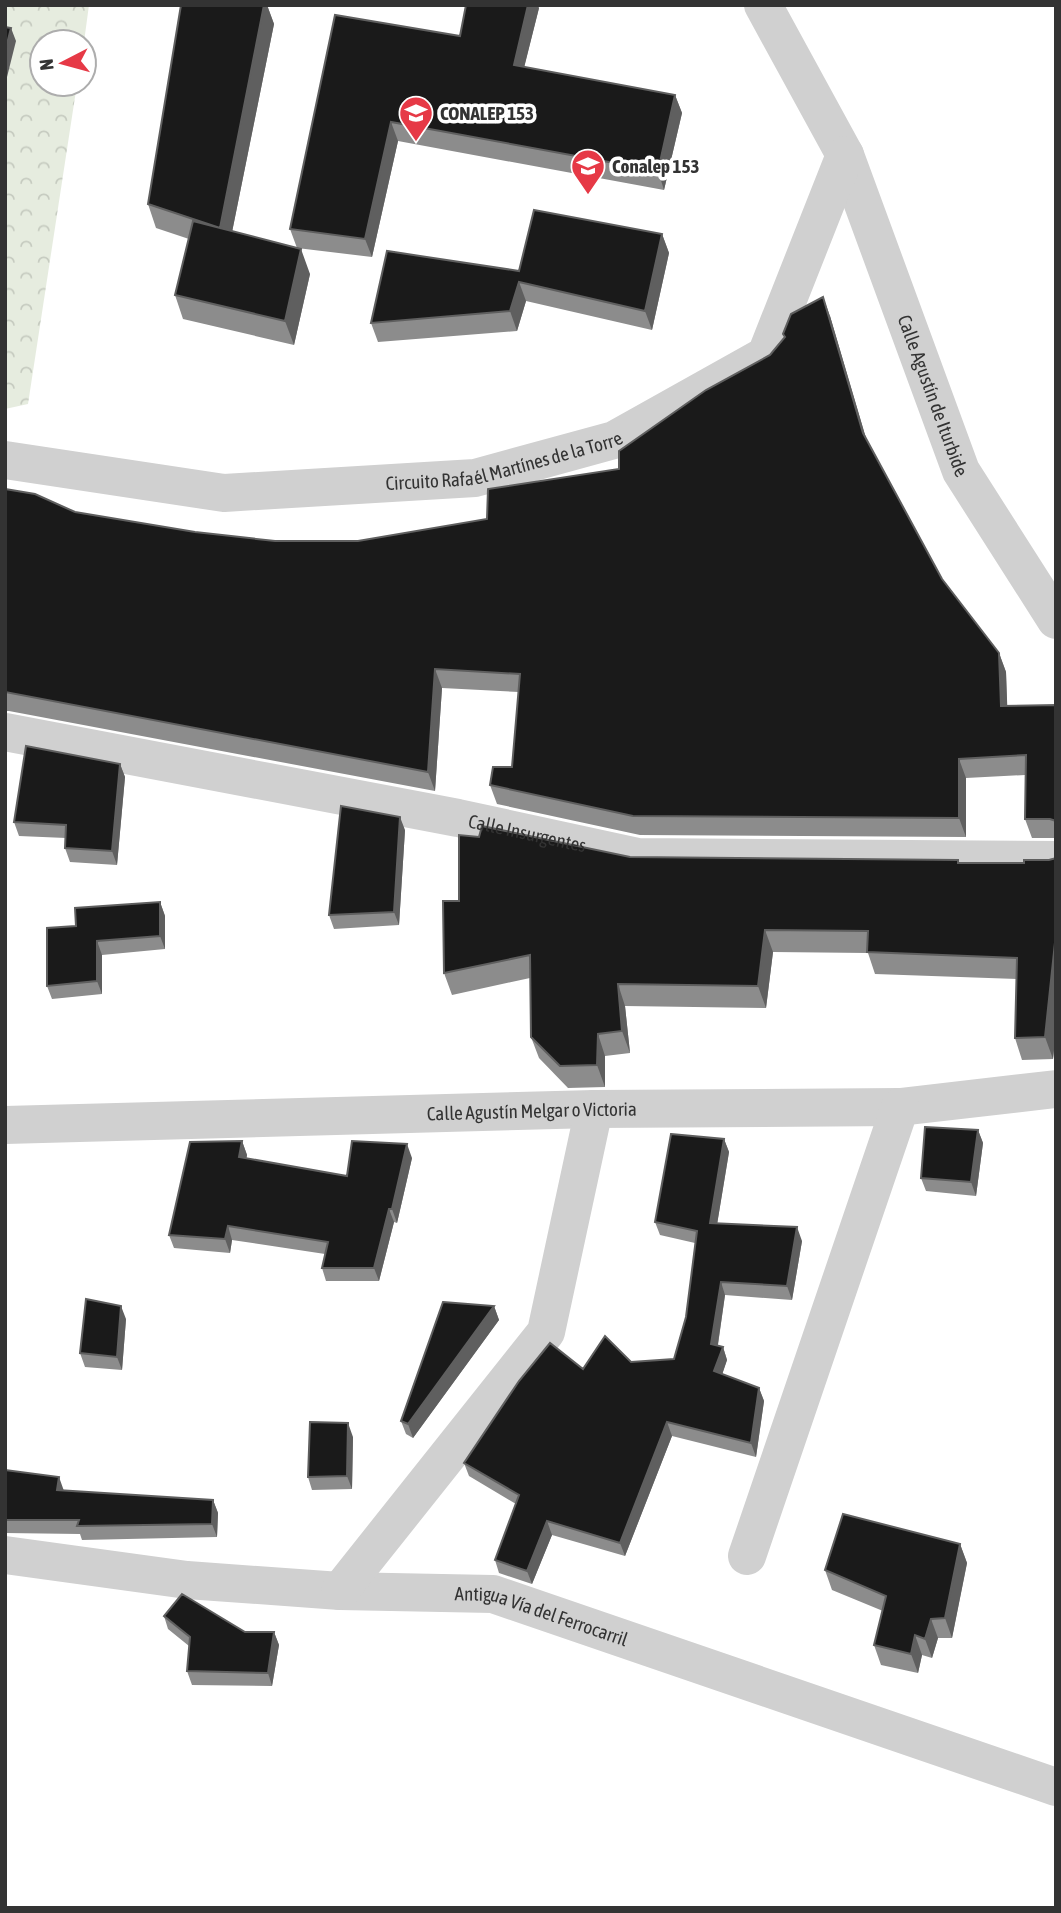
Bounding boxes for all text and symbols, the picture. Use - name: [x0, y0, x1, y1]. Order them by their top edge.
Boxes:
- north arrow: [28, 28, 98, 98]
- text: N: [35, 58, 58, 72]
- school or university icon: CONALEP 153: [397, 94, 435, 143]
- place label: CONALEP 153: [440, 102, 534, 124]
- school or university icon: Conalep 153: [569, 147, 607, 196]
- place label: Conalep 153: [612, 155, 699, 177]
- street label: Calle Agustín de Iturbide: [894, 312, 973, 481]
- street label: Circuito Rafaél Martínes de la Torre: [385, 427, 626, 494]
- street label: Calle Insurgentes: [466, 810, 588, 857]
- street label: Calle Agustín Melgar o Victoria: [427, 1098, 637, 1125]
- street label: Antigua Vía del Ferrocarril: [455, 1582, 631, 1650]

